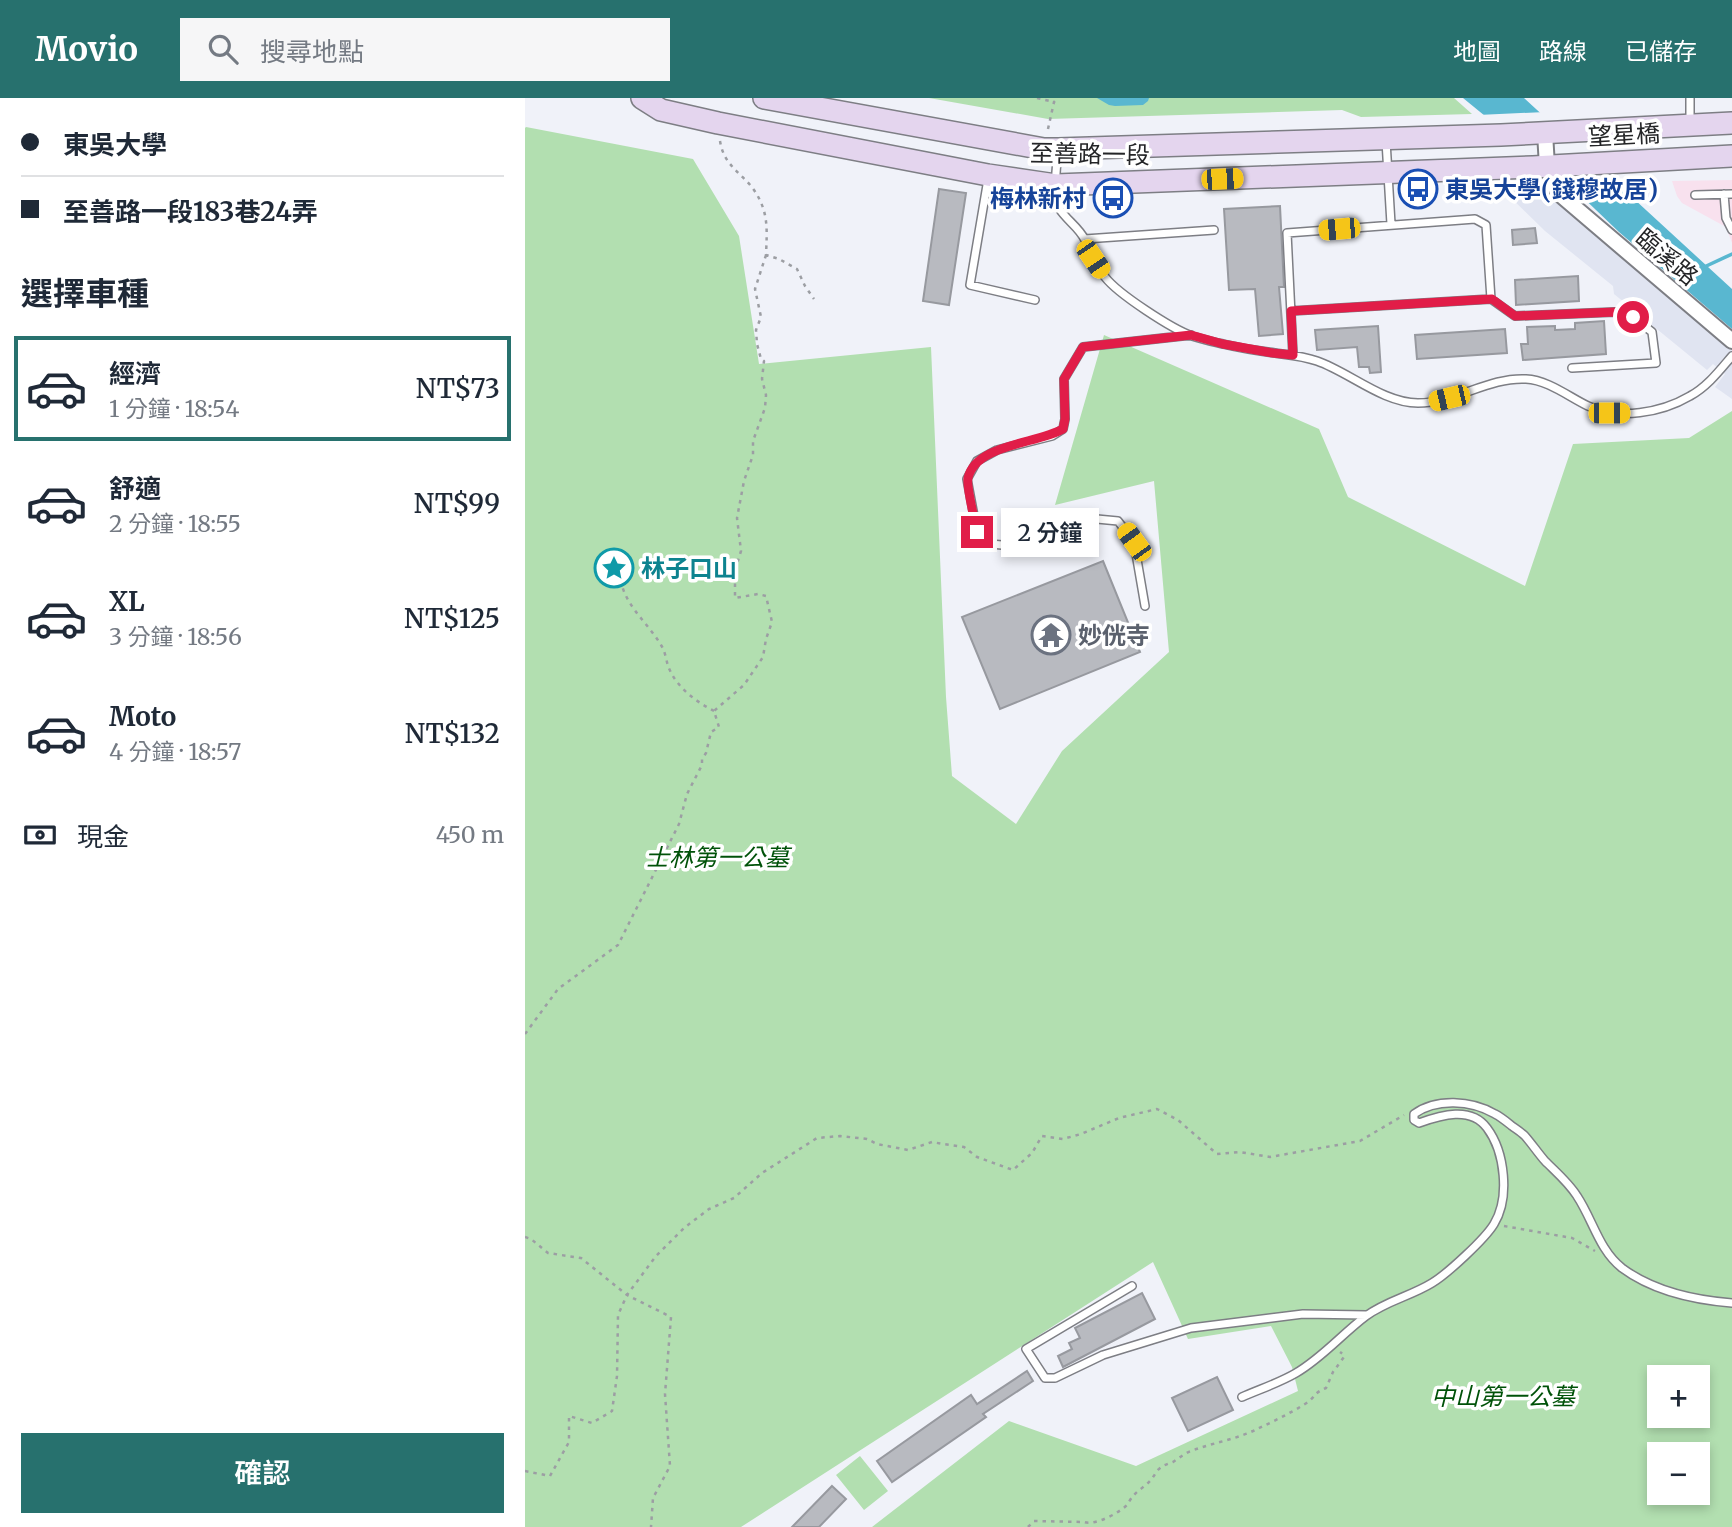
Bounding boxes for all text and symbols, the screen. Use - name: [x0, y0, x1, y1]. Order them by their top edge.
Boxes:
- search box: [180, 18, 670, 81]
- text: Movio: [35, 29, 138, 70]
- icon: search: [204, 30, 242, 68]
- text: 搜尋地點: [260, 35, 364, 68]
- text: 地圖: [1453, 36, 1501, 67]
- text: 路線: [1539, 36, 1587, 67]
- text: 已儲存: [1625, 36, 1697, 67]
- street label: 望星橋: [1587, 118, 1661, 152]
- text: 東吳大學: [63, 128, 167, 161]
- street label: 至善路一段: [1030, 137, 1150, 171]
- car: [1201, 168, 1244, 190]
- bus stop icon: 東吳大學(錢穆故居): [1397, 168, 1439, 210]
- place label: 東吳大學(錢穆故居): [1445, 174, 1658, 205]
- bus stop icon: 梅林新村: [1092, 177, 1134, 219]
- place label: 梅林新村: [990, 183, 1086, 214]
- text: 至善路一段183巷24弄: [63, 195, 318, 228]
- car: [1318, 217, 1361, 241]
- street label: 臨溪路: [1629, 222, 1705, 292]
- car: [1073, 236, 1114, 282]
- text: 選擇車種: [21, 274, 149, 314]
- route start: [1617, 301, 1649, 333]
- icon: car: [25, 357, 88, 420]
- text: 經濟: [109, 357, 161, 390]
- text: NT$73: [416, 372, 500, 405]
- car: [1427, 383, 1472, 413]
- text: 1 分鐘 · 18:54: [109, 394, 239, 423]
- car: [1589, 403, 1631, 424]
- icon: car: [25, 472, 88, 535]
- text: 舒適: [109, 472, 161, 505]
- text: NT$99: [414, 487, 500, 520]
- callout: 2 分鐘: [1001, 508, 1099, 556]
- text: 2 分鐘 · 18:55: [109, 509, 241, 538]
- route end: [961, 516, 993, 548]
- text: 2 分鐘: [1017, 518, 1083, 547]
- car: [1114, 519, 1155, 565]
- place icon: 林子口山: [593, 547, 635, 589]
- place label: 林子口山: [641, 553, 737, 584]
- text: XL: [109, 585, 145, 618]
- icon: car: [25, 587, 88, 650]
- text: NT$125: [404, 602, 500, 635]
- temple icon: 妙侊寺: [1030, 614, 1072, 656]
- place label: 妙侊寺: [1078, 620, 1150, 651]
- text: 3 分鐘 · 18:56: [109, 622, 242, 651]
- text: Moto: [109, 700, 176, 733]
- icon: car: [25, 702, 88, 765]
- text: NT$132: [405, 717, 500, 750]
- text: 4 分鐘 · 18:57: [109, 737, 241, 766]
- icon: cash: [21, 816, 59, 854]
- text: 現金: [77, 820, 129, 853]
- text: 450 m: [436, 820, 504, 849]
- park label: 士林第一公墓: [645, 842, 793, 873]
- map controls: [1647, 1365, 1710, 1505]
- button: +: [1647, 1365, 1710, 1428]
- park label: 中山第一公墓: [1431, 1381, 1579, 1412]
- button: 確認: [21, 1433, 504, 1513]
- button: −: [1647, 1442, 1710, 1505]

